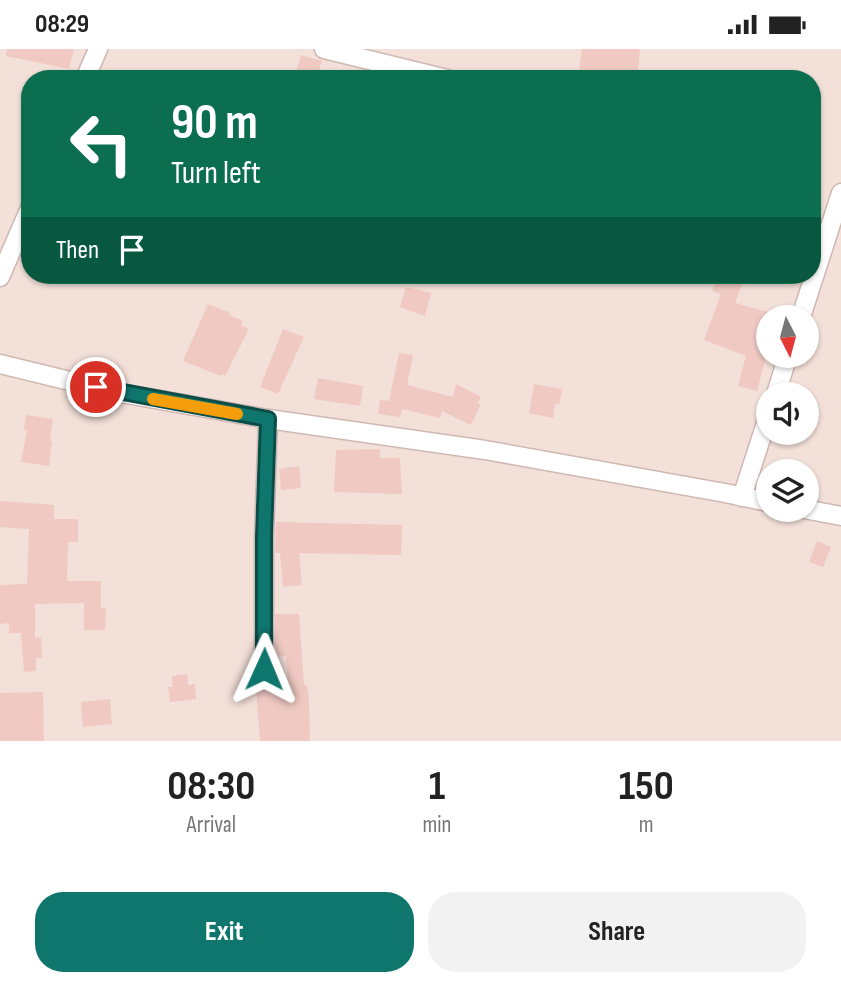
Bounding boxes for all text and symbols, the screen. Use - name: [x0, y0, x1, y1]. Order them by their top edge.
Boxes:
- text: 08:29: [35, 9, 89, 40]
- text: 90 m: [171, 94, 258, 153]
- icon: left: [56, 98, 147, 189]
- text: Turn left: [171, 154, 261, 193]
- icon: arrive: [113, 231, 151, 269]
- text: Then: [56, 235, 99, 266]
- north arrow: [756, 305, 819, 367]
- map controls: [756, 305, 819, 522]
- pin: [66, 357, 126, 417]
- icon: arrive: [77, 368, 115, 406]
- button: sound: [756, 382, 819, 445]
- button: layers: [756, 459, 819, 522]
- position arrow: [227, 632, 301, 706]
- text: 08:30: [167, 761, 255, 812]
- text: 1: [429, 761, 445, 812]
- text: 150: [619, 761, 674, 812]
- text: Arrival: [187, 811, 236, 839]
- text: min: [423, 811, 451, 839]
- text: m: [639, 811, 654, 839]
- button: Exit: [35, 892, 414, 972]
- button: Share: [428, 892, 806, 972]

